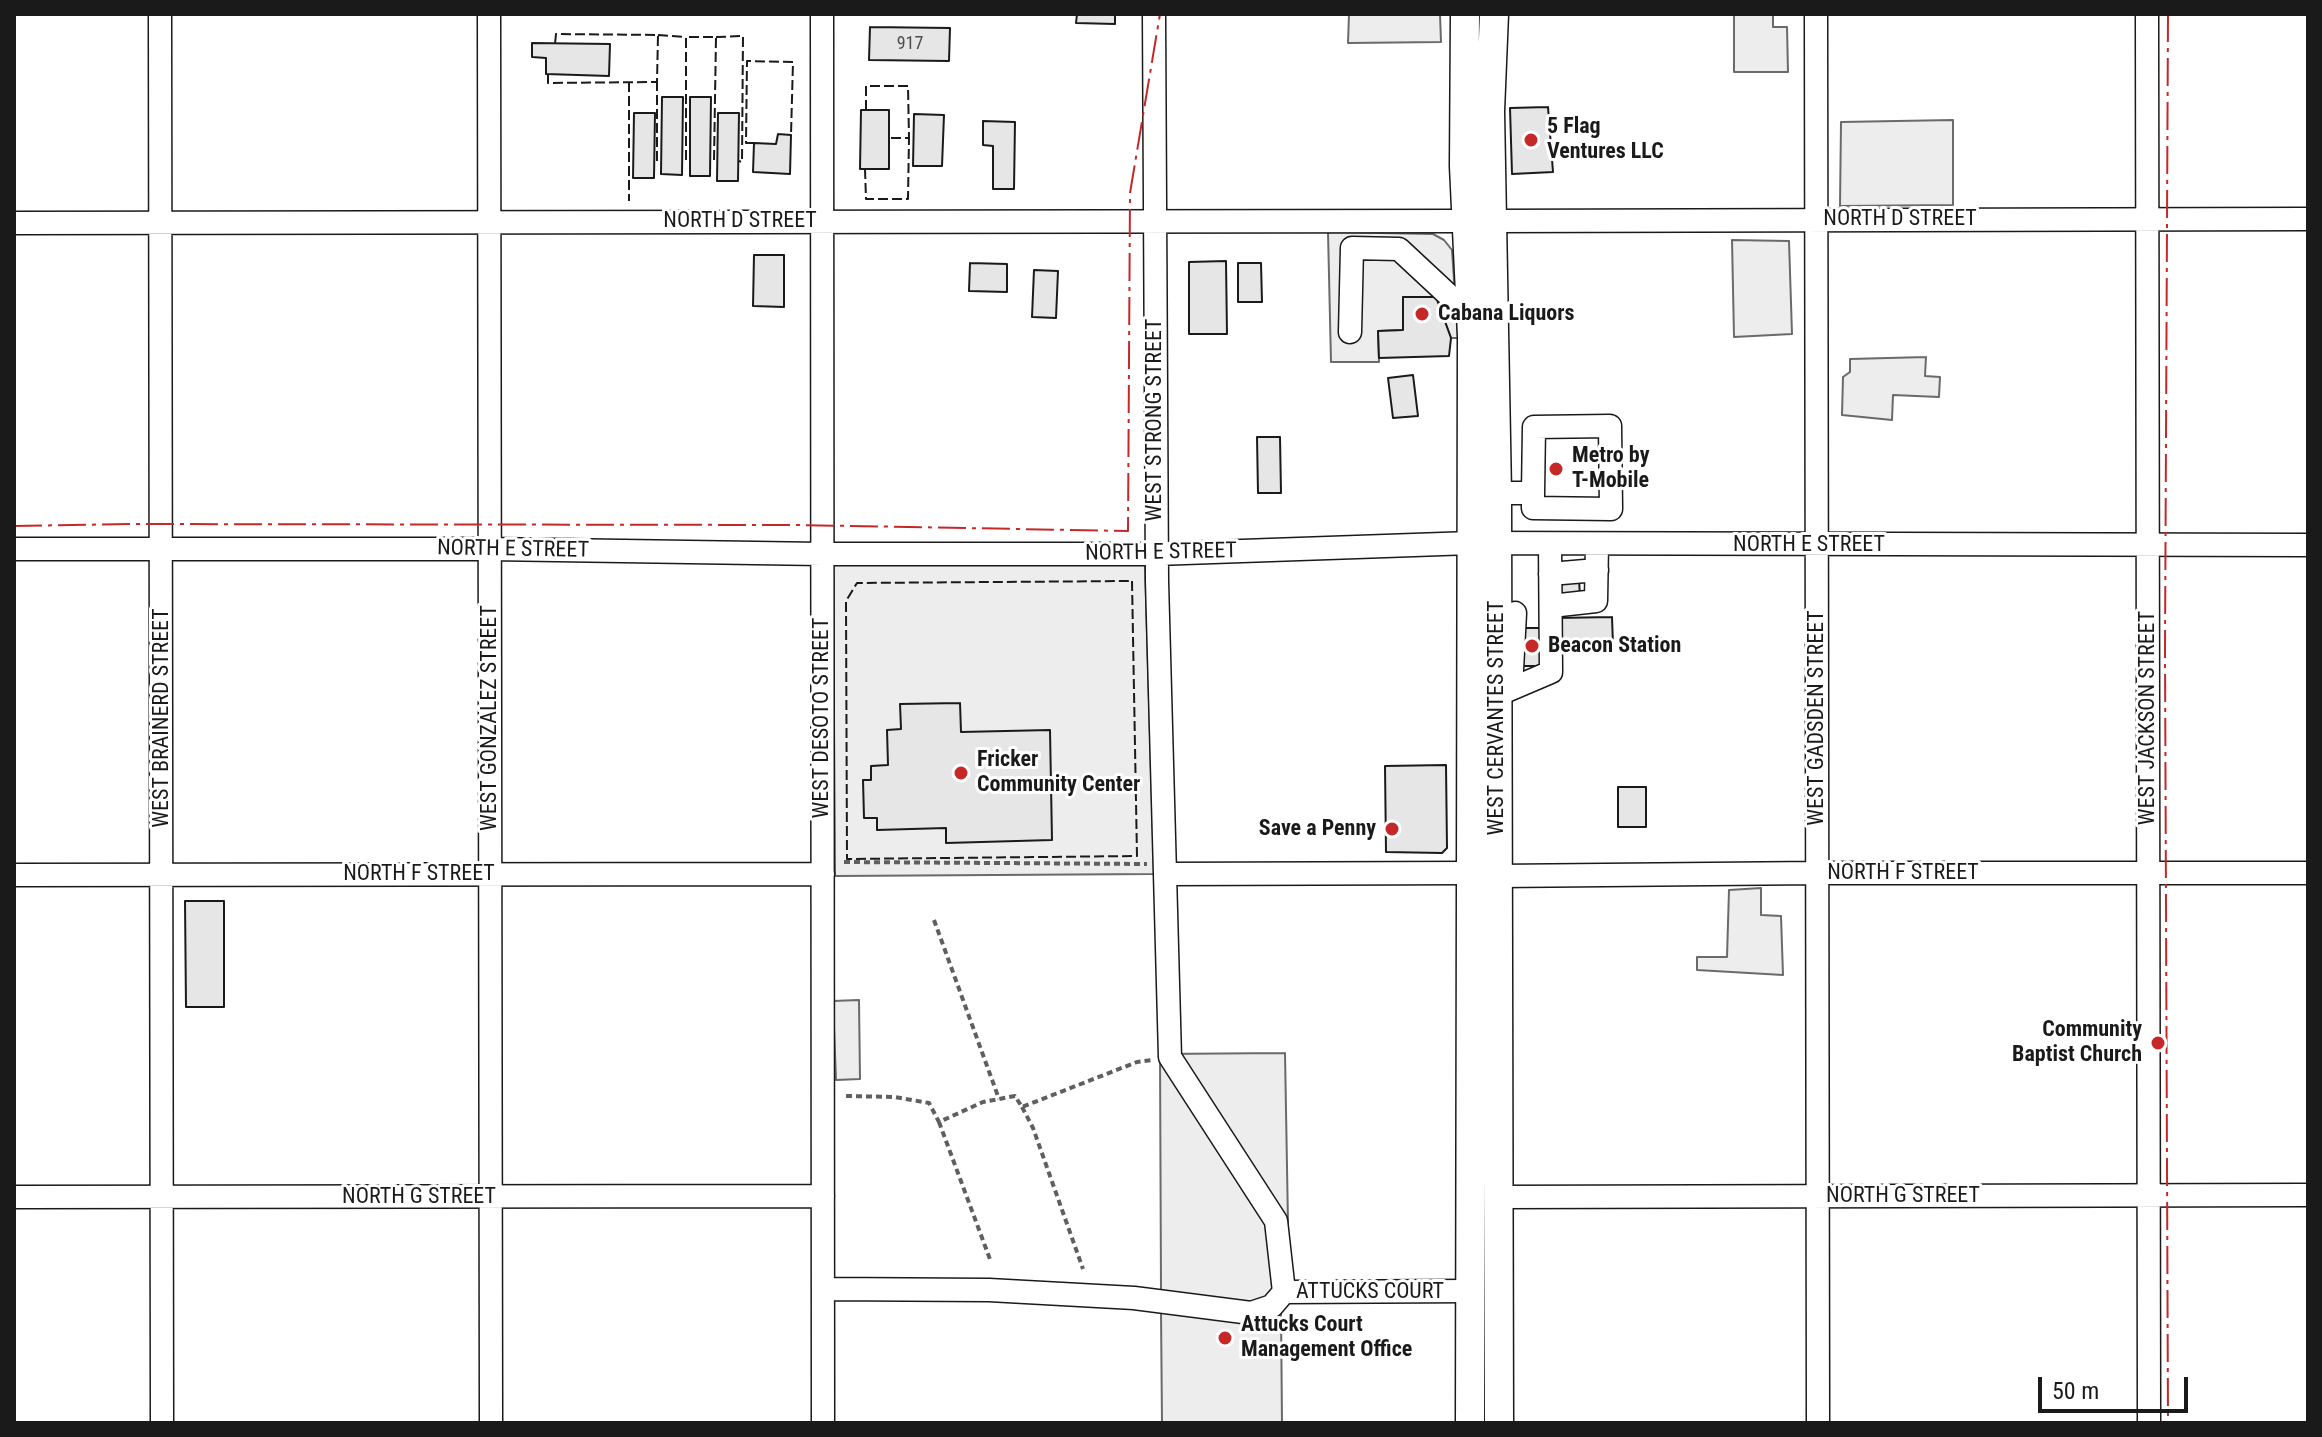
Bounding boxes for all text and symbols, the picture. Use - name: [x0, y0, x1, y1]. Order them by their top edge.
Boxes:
- house number: 917: [897, 33, 923, 55]
- place label: 5 Flag Ventures LLC: [1547, 114, 1664, 166]
- marker: 5 Flag Ventures LLC: [1522, 131, 1540, 149]
- street label: NORTH D STREET: [1823, 206, 1977, 232]
- street label: NORTH D STREET: [663, 208, 817, 234]
- place label: Cabana Liquors: [1438, 301, 1574, 327]
- marker: Cabana Liquors: [1413, 305, 1431, 323]
- street label: WEST STRONG STREET: [1142, 318, 1168, 522]
- place label: Metro by T-Mobile: [1572, 443, 1649, 494]
- marker: Metro by T-Mobile: [1547, 460, 1565, 478]
- street label: NORTH E STREET: [1733, 532, 1885, 558]
- street label: NORTH E STREET: [437, 535, 589, 565]
- street label: NORTH E STREET: [1085, 538, 1237, 568]
- street label: WEST CERVANTES STREET: [1484, 601, 1510, 835]
- street label: WEST GONZALEZ STREET: [477, 605, 503, 831]
- street label: WEST BRAINERD STREET: [149, 608, 175, 828]
- street label: WEST GADSDEN STREET: [1804, 610, 1830, 826]
- street label: WEST JACKSON STREET: [2135, 611, 2161, 825]
- street label: WEST DESOTO STREET: [809, 618, 835, 818]
- place label: Beacon Station: [1548, 633, 1681, 659]
- marker: Beacon Station: [1523, 637, 1541, 655]
- place label: Fricker Community Center: [977, 747, 1140, 798]
- marker: Fricker Community Center: [952, 764, 970, 782]
- place label: Save a Penny: [1259, 816, 1376, 842]
- marker: Save a Penny: [1383, 820, 1401, 838]
- street label: NORTH F STREET: [1827, 860, 1979, 886]
- street label: NORTH F STREET: [343, 861, 495, 887]
- place label: Community Baptist Church: [2012, 1017, 2142, 1068]
- marker: Community Baptist Church: [2149, 1034, 2167, 1052]
- street label: NORTH G STREET: [1826, 1183, 1980, 1209]
- street label: NORTH G STREET: [342, 1184, 496, 1210]
- street label: ATTUCKS COURT: [1296, 1279, 1444, 1305]
- place label: Attucks Court Management Office: [1241, 1312, 1412, 1364]
- marker: Attucks Court Management Office: [1216, 1329, 1234, 1347]
- scale bar: [2042, 1361, 2192, 1411]
- text: 50 m: [2052, 1377, 2099, 1405]

